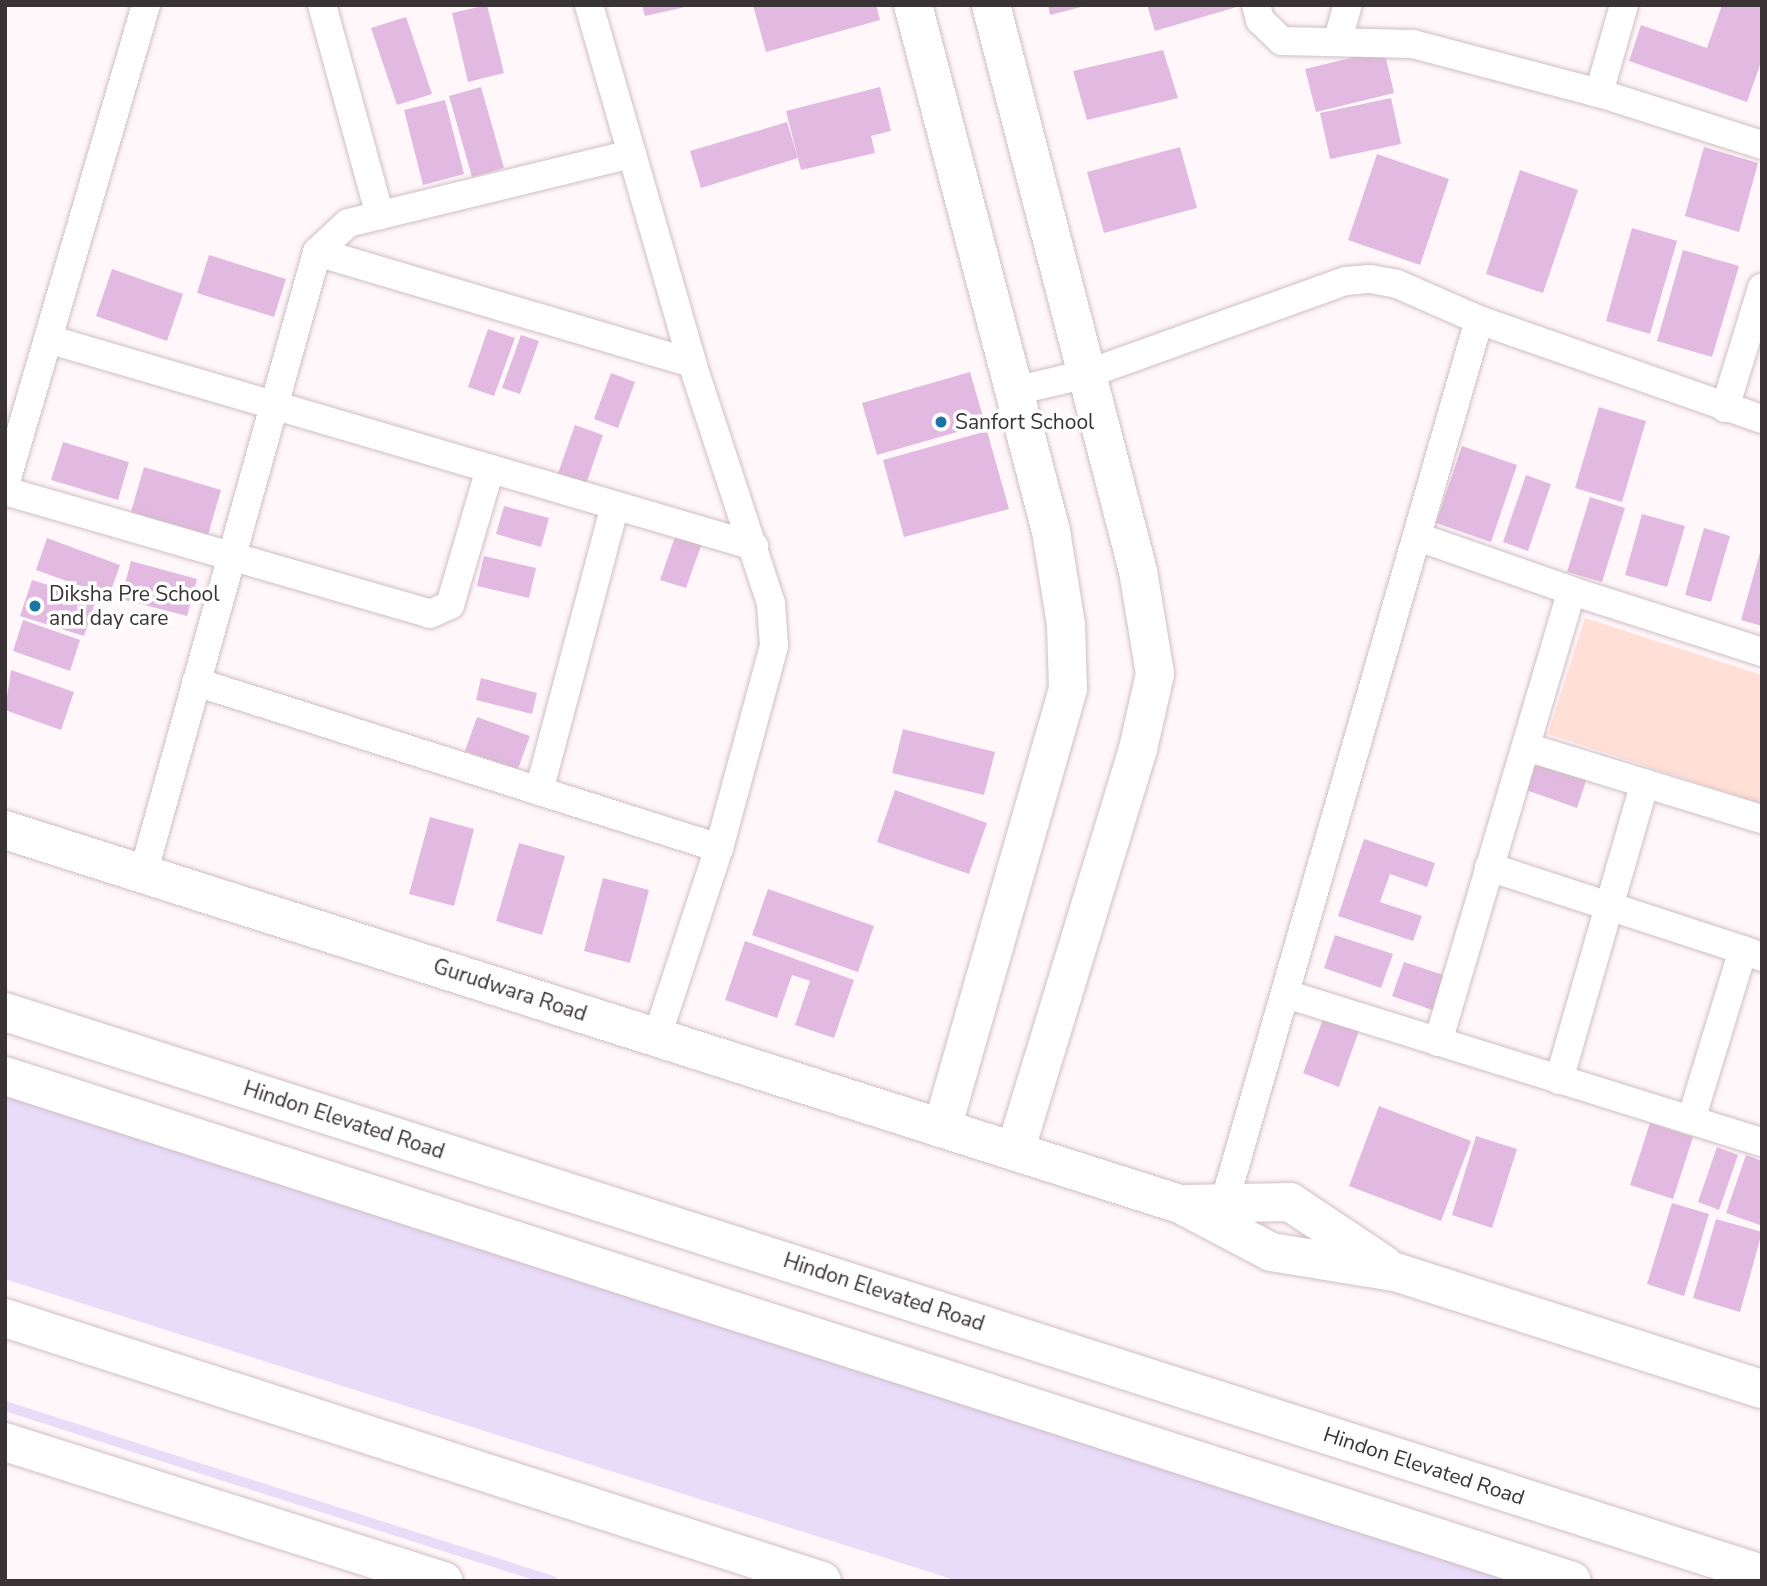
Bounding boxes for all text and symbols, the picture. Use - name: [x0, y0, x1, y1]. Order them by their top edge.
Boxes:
- place label: Sanfort School: [955, 409, 1094, 435]
- marker: Sanfort School: [933, 414, 949, 430]
- place label: Diksha Pre School and day care: [49, 581, 219, 631]
- marker: Diksha Pre School and day care: [27, 598, 43, 614]
- street label: Gurudwara Road: [430, 953, 590, 1027]
- street label: Hindon Elevated Road: [240, 1076, 448, 1164]
- street label: Hindon Elevated Road: [780, 1248, 988, 1336]
- street label: Hindon Elevated Road: [1320, 1422, 1528, 1510]

